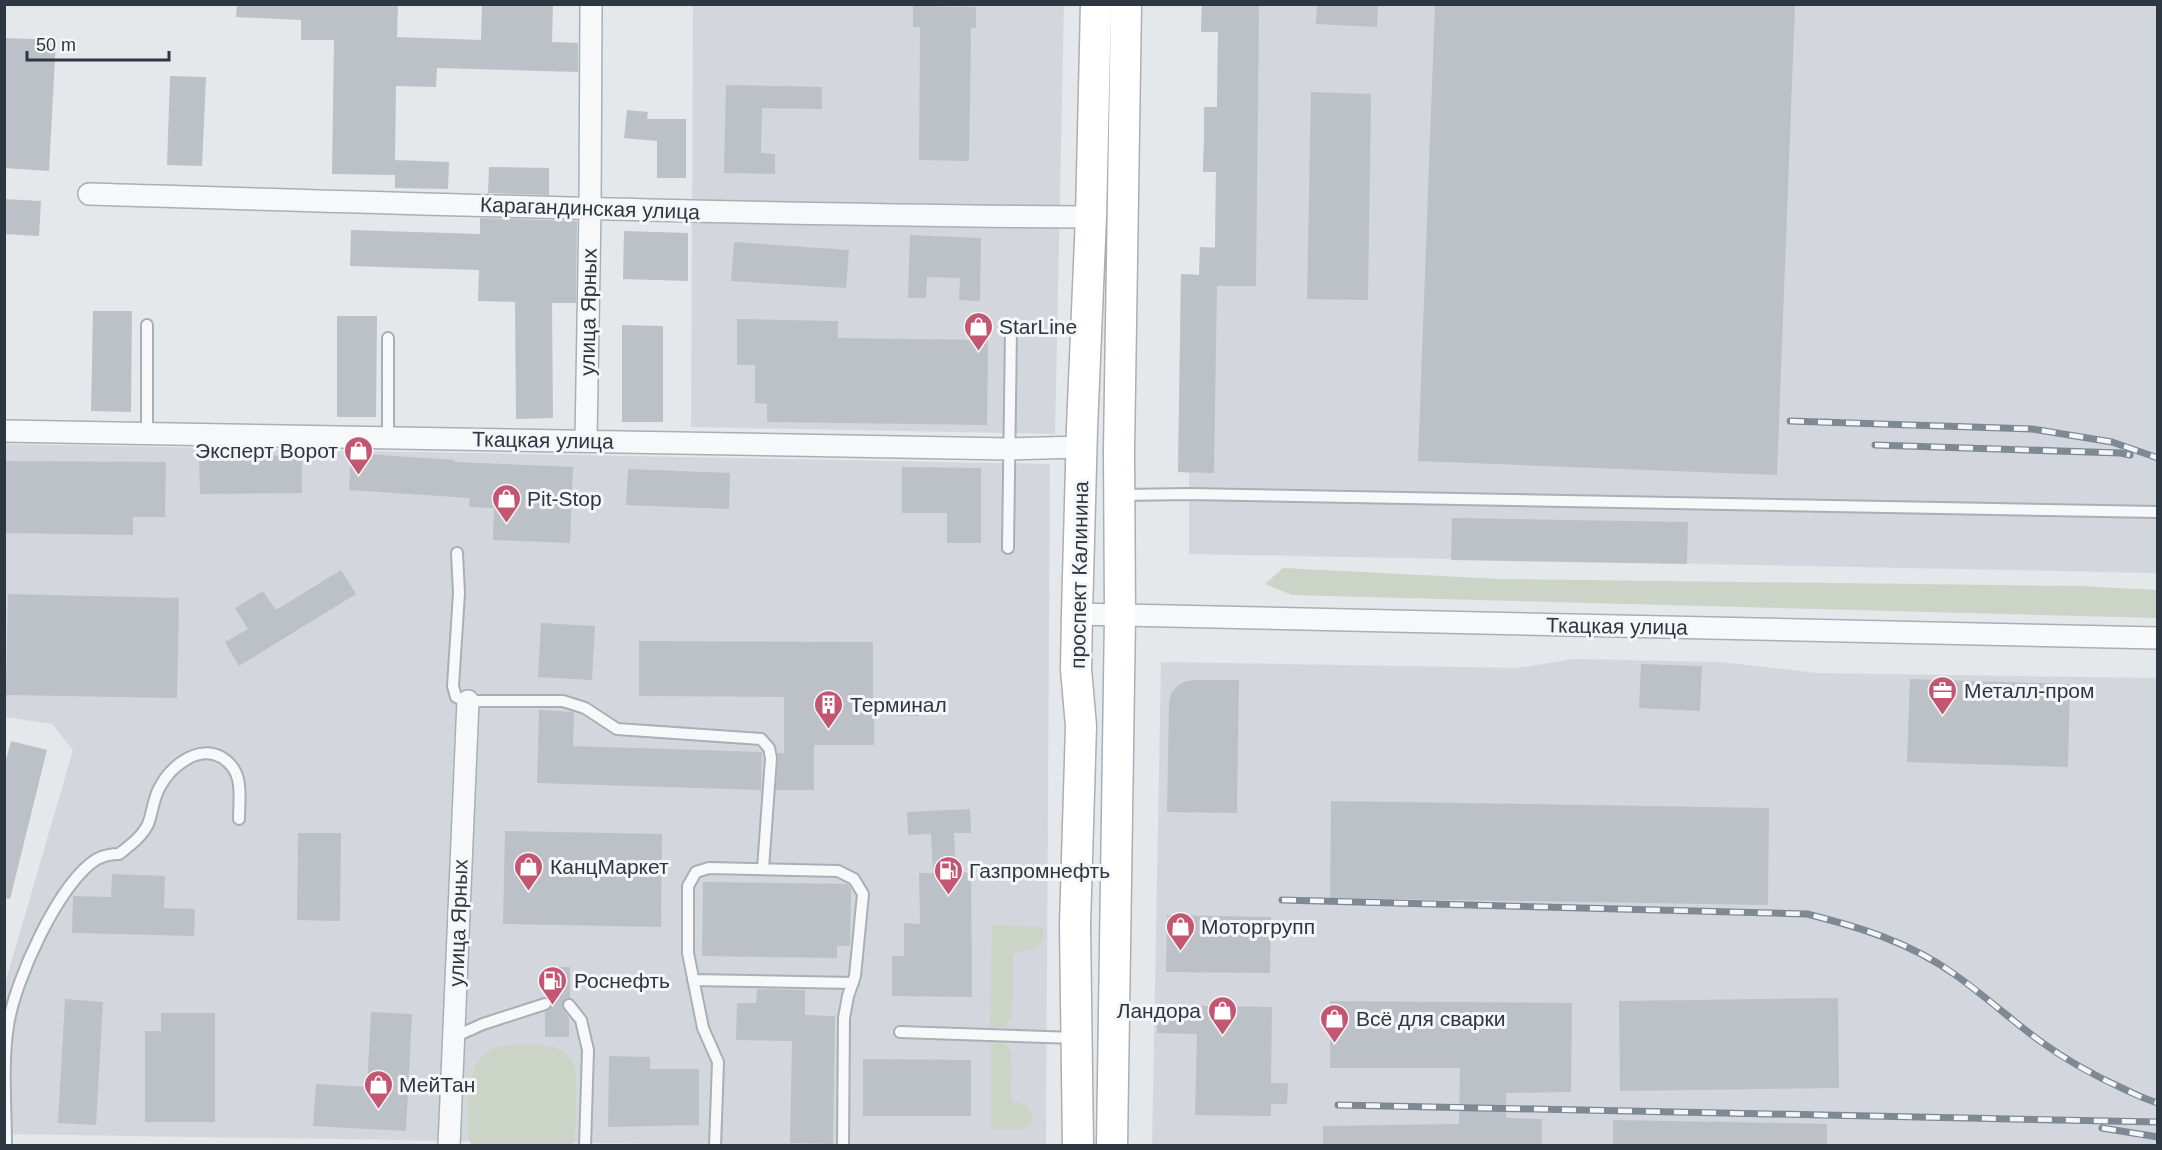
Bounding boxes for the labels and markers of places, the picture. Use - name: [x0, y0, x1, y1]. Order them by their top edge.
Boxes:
- shop icon: StarLine: [962, 310, 994, 352]
- place label: StarLine: [999, 315, 1077, 338]
- shop icon: Эксперт Ворот: [343, 434, 375, 476]
- place label: Эксперт Ворот: [195, 439, 338, 462]
- shop icon: Pit-Stop: [490, 482, 522, 524]
- place label: Pit-Stop: [527, 487, 602, 510]
- office icon: Металл-пром: [1927, 674, 1959, 716]
- place label: Металл-пром: [1964, 679, 2094, 702]
- building icon: Терминал: [813, 688, 845, 730]
- place label: Терминал: [850, 693, 947, 716]
- shop icon: КанцМаркет: [513, 850, 545, 892]
- fuel station icon: Газпромнефть: [932, 854, 964, 896]
- place label: КанцМаркет: [550, 855, 669, 878]
- place label: Газпромнефть: [969, 859, 1110, 882]
- shop icon: Моторгрупп: [1164, 910, 1196, 952]
- place label: Моторгрупп: [1201, 915, 1315, 938]
- fuel station icon: Роснефть: [537, 964, 569, 1006]
- place label: Роснефть: [574, 969, 670, 992]
- shop icon: Ландора: [1206, 994, 1238, 1036]
- place label: Ландора: [1117, 999, 1201, 1022]
- shop icon: Всё для сварки: [1319, 1002, 1351, 1044]
- place label: Всё для сварки: [1356, 1007, 1505, 1030]
- shop icon: МейТан: [362, 1068, 394, 1110]
- place label: МейТан: [399, 1073, 475, 1096]

